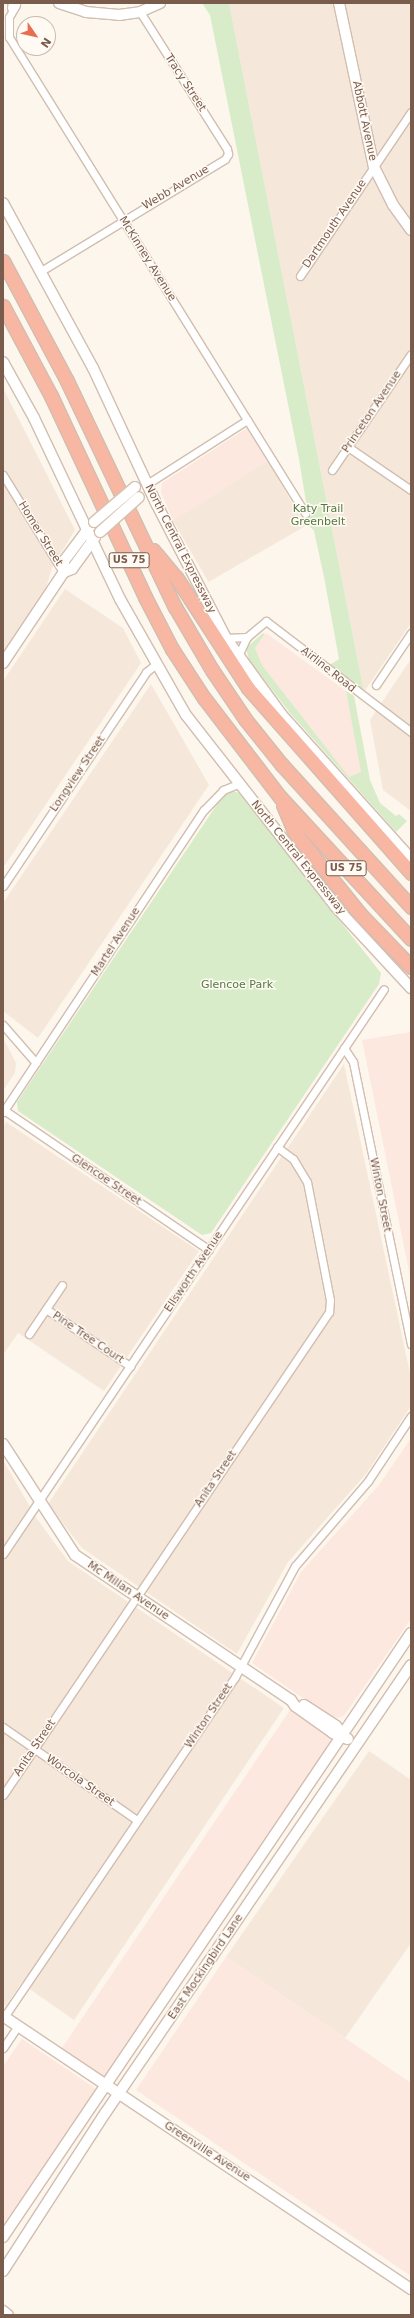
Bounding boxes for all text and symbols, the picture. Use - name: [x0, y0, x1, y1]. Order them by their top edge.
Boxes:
- north arrow: [16, 16, 56, 56]
- text: N: [38, 35, 54, 50]
- street label: Tracy Street: [162, 52, 208, 114]
- street label: Abbott Avenue: [349, 80, 379, 162]
- street label: Webb Avenue: [140, 163, 212, 213]
- street label: Dartmouth Avenue: [300, 177, 370, 271]
- street label: McKinney Avenue: [116, 214, 178, 304]
- street label: Princeton Avenue: [340, 368, 404, 456]
- street label: North Central Expressway: [142, 482, 218, 616]
- street label: Homer Street: [15, 499, 65, 569]
- park label: Katy Trail Greenbelt: [291, 503, 345, 529]
- road number: US 75: [108, 552, 150, 568]
- street label: Airline Road: [298, 644, 358, 696]
- street label: Longview Street: [48, 733, 108, 815]
- street label: North Central Expressway: [248, 798, 348, 918]
- road number: US 75: [325, 860, 367, 876]
- street label: Martel Avenue: [89, 905, 143, 979]
- park label: Glencoe Park: [201, 978, 273, 992]
- street label: Glencoe Street: [68, 1152, 144, 1208]
- street label: Winton Street: [366, 1157, 394, 1233]
- street label: Ellsworth Avenue: [162, 1229, 226, 1315]
- street label: Pine Tree Court: [50, 1309, 126, 1367]
- street label: Anita Street: [192, 1448, 240, 1510]
- street label: Mc Millan Avenue: [85, 1559, 171, 1623]
- street label: Winton Street: [182, 1681, 236, 1751]
- street label: Anita Street: [11, 1717, 59, 1779]
- street label: Worcola Street: [43, 1752, 117, 1810]
- street label: East Mockingbird Lane: [166, 1912, 246, 2022]
- street label: Greenville Avenue: [161, 2119, 253, 2185]

